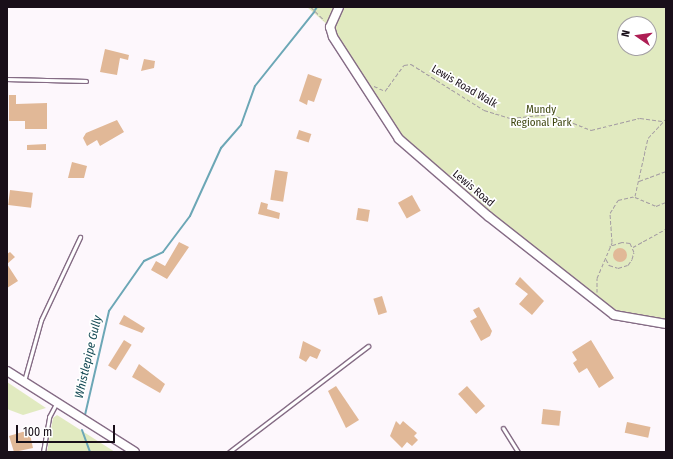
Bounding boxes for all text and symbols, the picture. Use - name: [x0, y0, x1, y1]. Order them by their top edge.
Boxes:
- north arrow: [617, 16, 657, 56]
- text: N: [619, 29, 633, 38]
- street label: Lewis Road Walk: [429, 63, 499, 111]
- park label: Mundy Regional Park: [510, 104, 572, 130]
- street label: Lewis Road: [450, 168, 496, 210]
- water label: Whistlepipe Gully: [72, 314, 106, 400]
- scale bar: [18, 417, 117, 443]
- text: 100 m: [23, 425, 52, 439]

